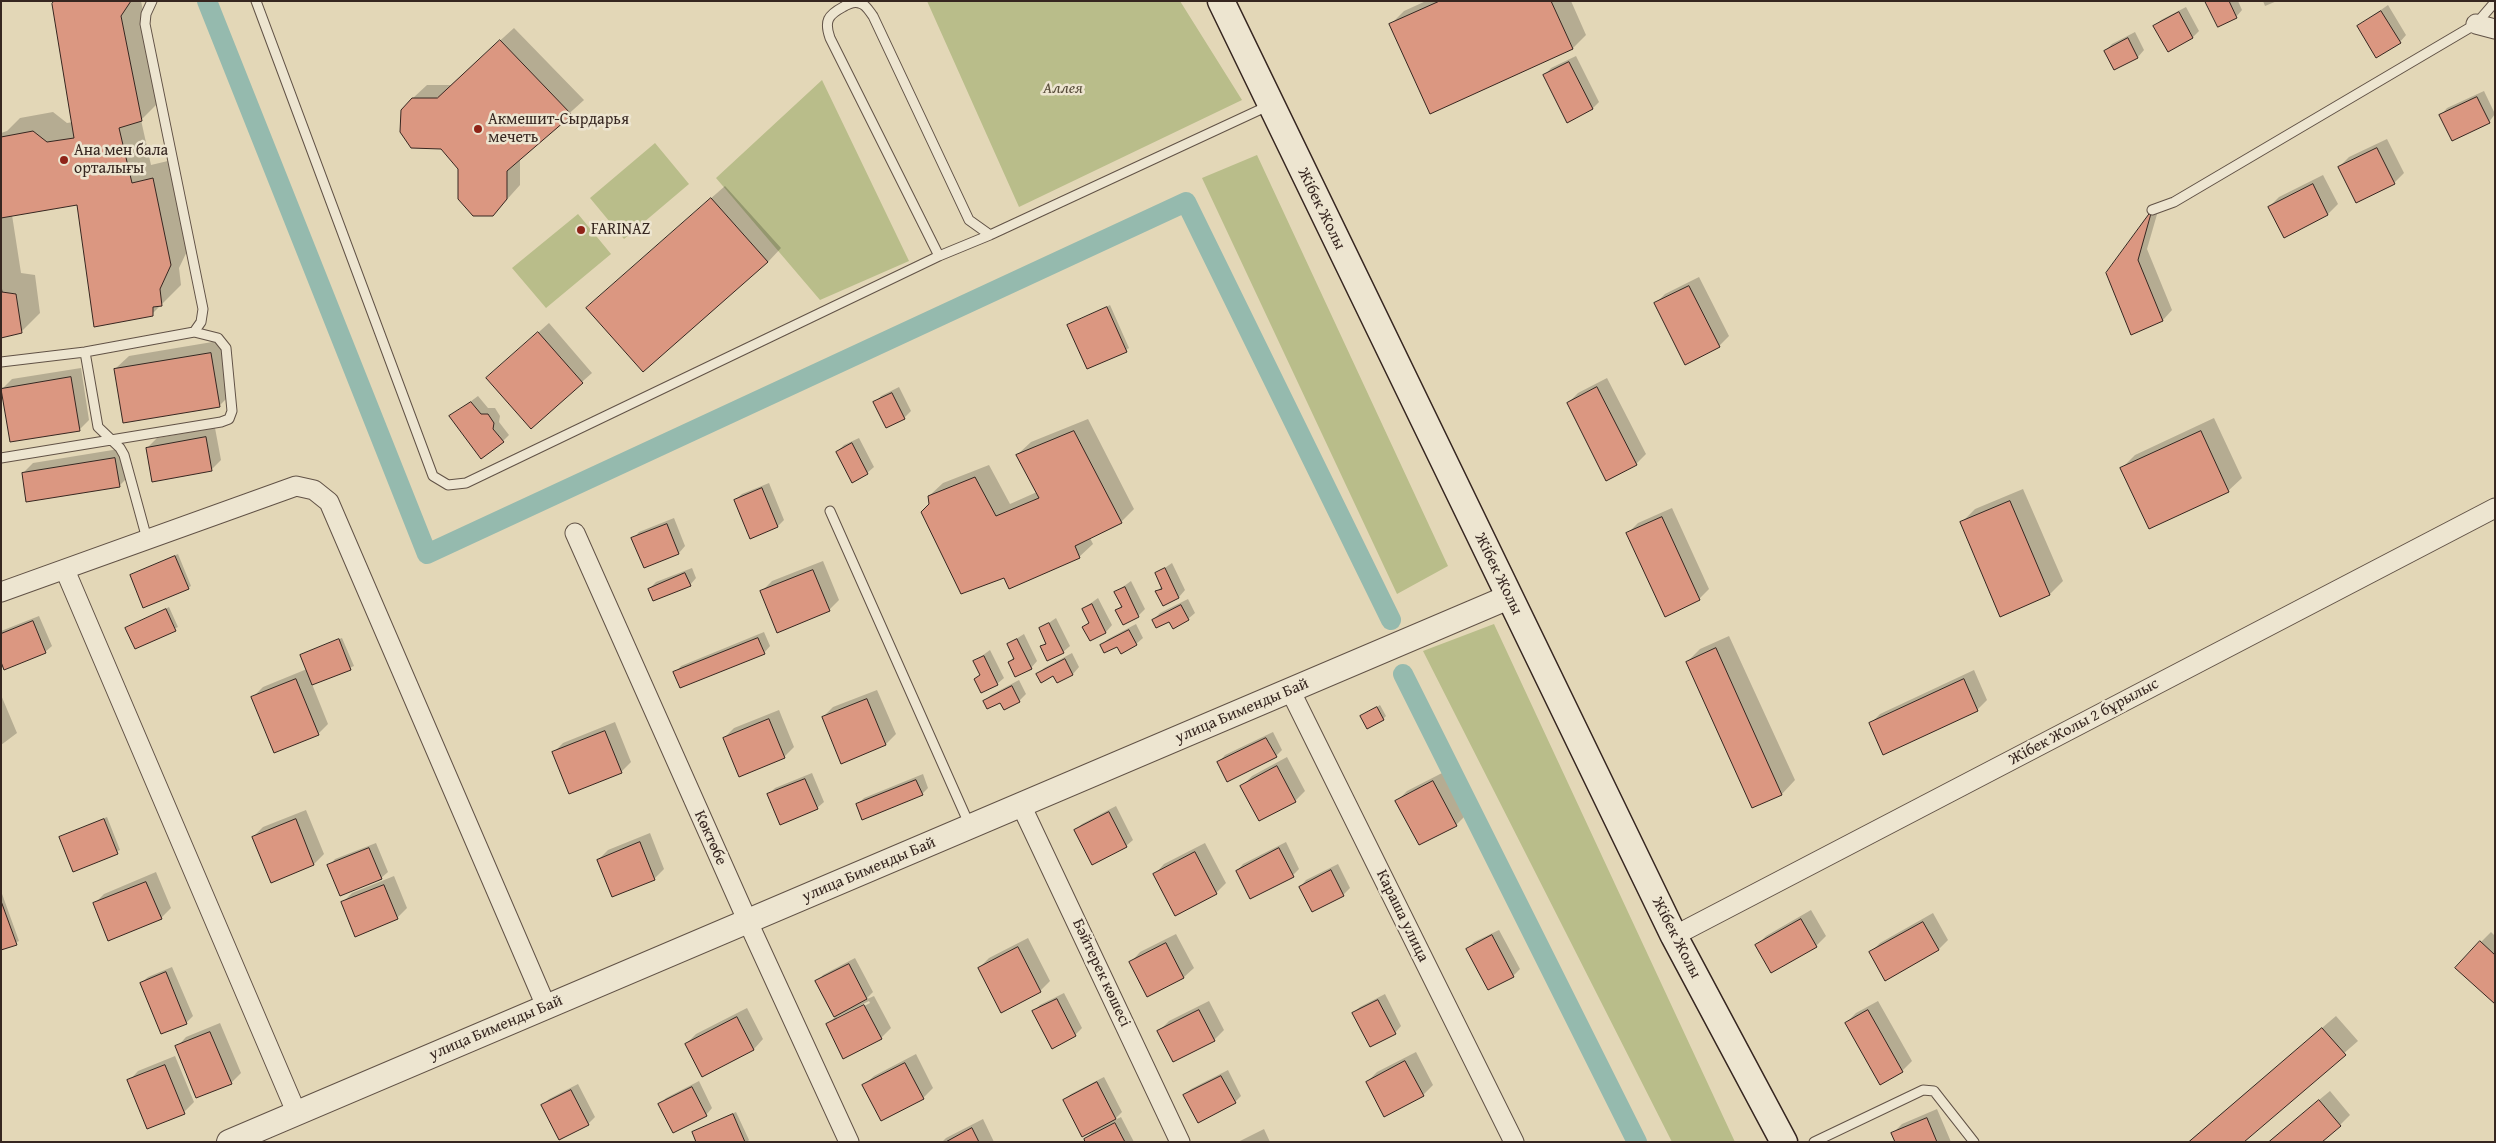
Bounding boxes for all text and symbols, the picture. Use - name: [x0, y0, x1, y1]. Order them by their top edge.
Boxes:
- park label: Аллея: [1043, 79, 1083, 99]
- place label: Акмешит-Сырдарья мечеть: [488, 110, 629, 148]
- marker: Акмешит-Сырдарья мечеть: [472, 123, 484, 135]
- place label: Ана мен бала орталығы: [74, 141, 168, 179]
- marker: Ана мен бала орталығы: [58, 154, 70, 166]
- street label: Жібек Жолы: [1293, 165, 1349, 253]
- place label: FARINAZ: [591, 220, 650, 240]
- marker: FARINAZ: [575, 224, 587, 236]
- street label: Жібек Жолы: [1470, 530, 1526, 618]
- street label: улица Бименды Бай: [1172, 674, 1312, 748]
- street label: Жібек Жолы 2 бұрылыс: [2006, 674, 2162, 770]
- street label: Көктөбе: [689, 808, 731, 868]
- street label: улица Бименды Бай: [799, 833, 939, 907]
- street label: Караша улица: [1371, 867, 1433, 965]
- street label: Жібек Жолы: [1647, 894, 1705, 982]
- street label: Бәйтерек көшесі: [1068, 916, 1134, 1030]
- street label: улица Бименды Бай: [426, 991, 566, 1065]

